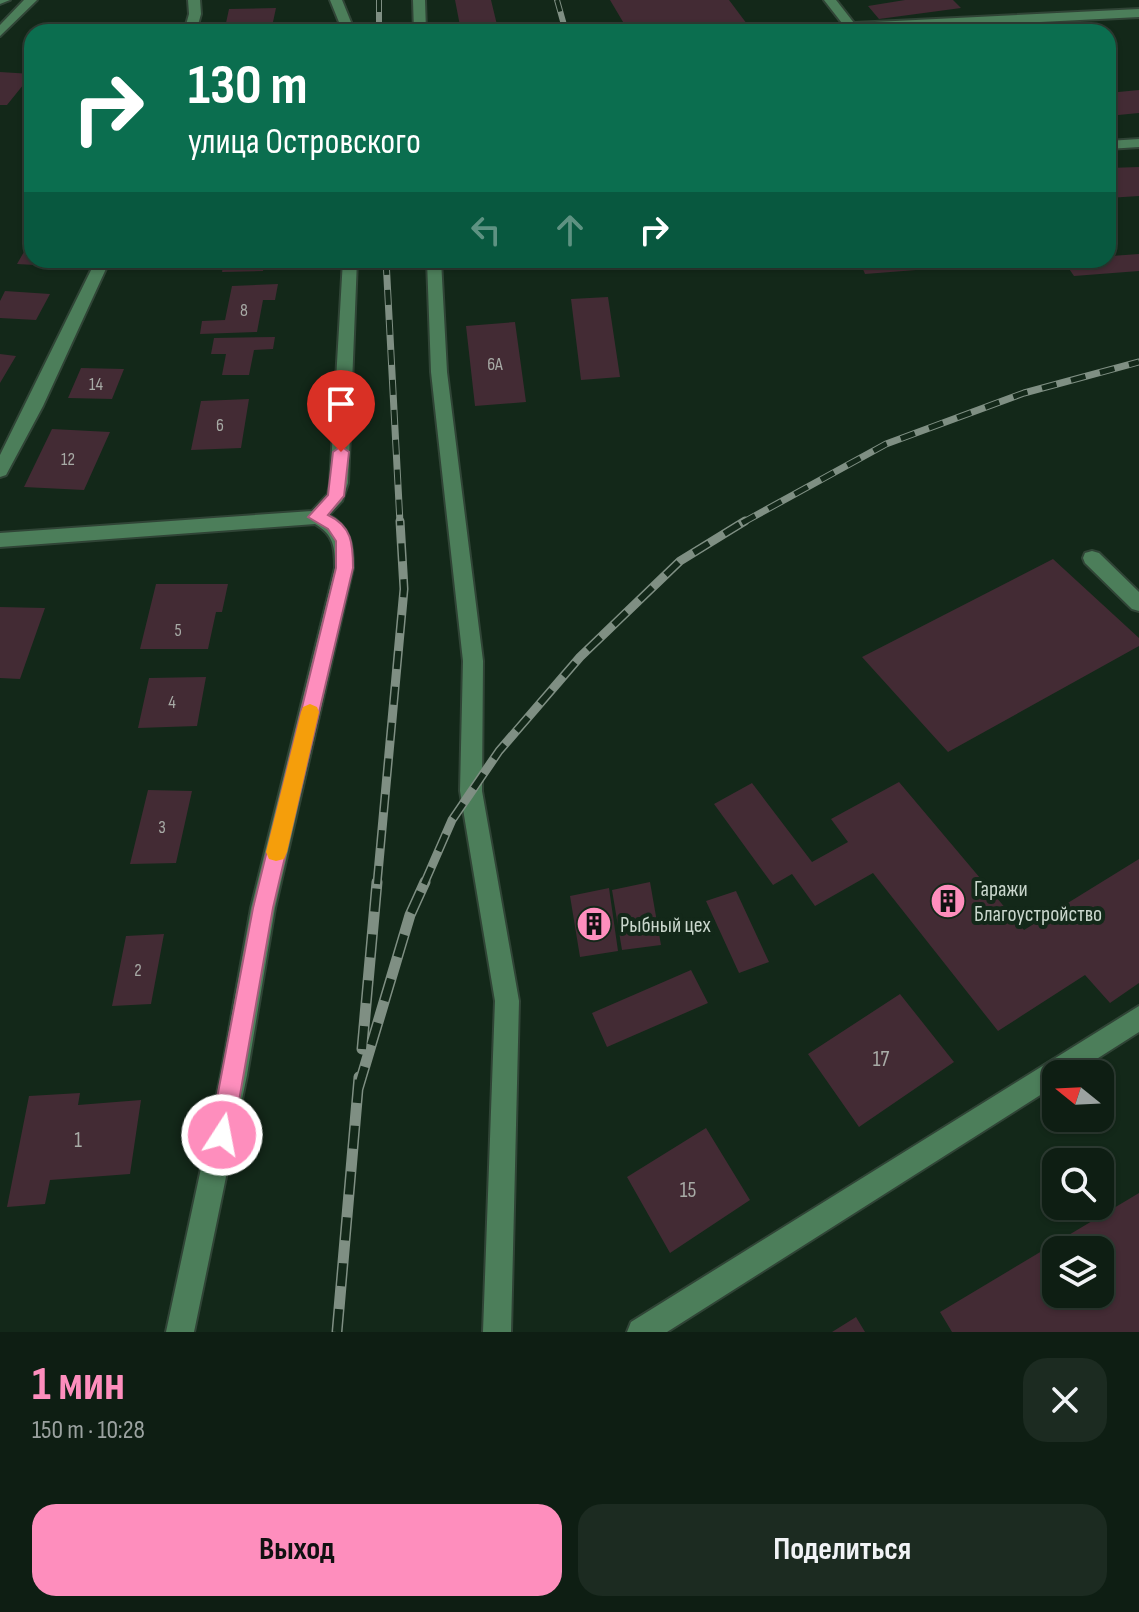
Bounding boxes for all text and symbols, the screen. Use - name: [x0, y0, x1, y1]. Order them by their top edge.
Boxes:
- text: 130 m: [188, 53, 308, 120]
- icon: right: [56, 56, 160, 160]
- text: улица Островского: [188, 121, 421, 164]
- icon: left: [464, 208, 508, 252]
- icon: ahead: [548, 208, 592, 252]
- icon: right: [632, 208, 676, 252]
- house number: 8: [240, 300, 248, 321]
- house number: 6А: [487, 354, 503, 375]
- pin: [307, 370, 375, 452]
- house number: 14: [89, 374, 103, 395]
- icon: arrive: [319, 382, 363, 426]
- house number: 6: [216, 415, 224, 436]
- house number: 12: [61, 449, 75, 470]
- house number: 5: [174, 620, 182, 641]
- house number: 4: [168, 692, 176, 713]
- house number: 3: [158, 817, 166, 838]
- place label: Гаражи Благоустройство: [974, 876, 1102, 928]
- building icon: Гаражи Благоустройство: [929, 882, 967, 920]
- building icon: Рыбный цех: [575, 905, 613, 943]
- place label: Рыбный цех: [620, 912, 711, 939]
- house number: 2: [134, 960, 142, 981]
- house number: 17: [873, 1046, 889, 1073]
- north arrow: [1042, 1060, 1114, 1132]
- map controls: [1042, 1060, 1114, 1308]
- position arrow: [180, 1093, 264, 1177]
- house number: 1: [74, 1127, 82, 1154]
- button: search: [1042, 1148, 1114, 1220]
- house number: 15: [680, 1177, 696, 1204]
- button: layers: [1042, 1236, 1114, 1308]
- text: 1 мин: [32, 1356, 125, 1413]
- button: close: [1023, 1358, 1107, 1442]
- text: 150 m · 10:28: [32, 1415, 145, 1446]
- button: Выход: [32, 1504, 562, 1596]
- button: Поделиться: [578, 1504, 1107, 1596]

